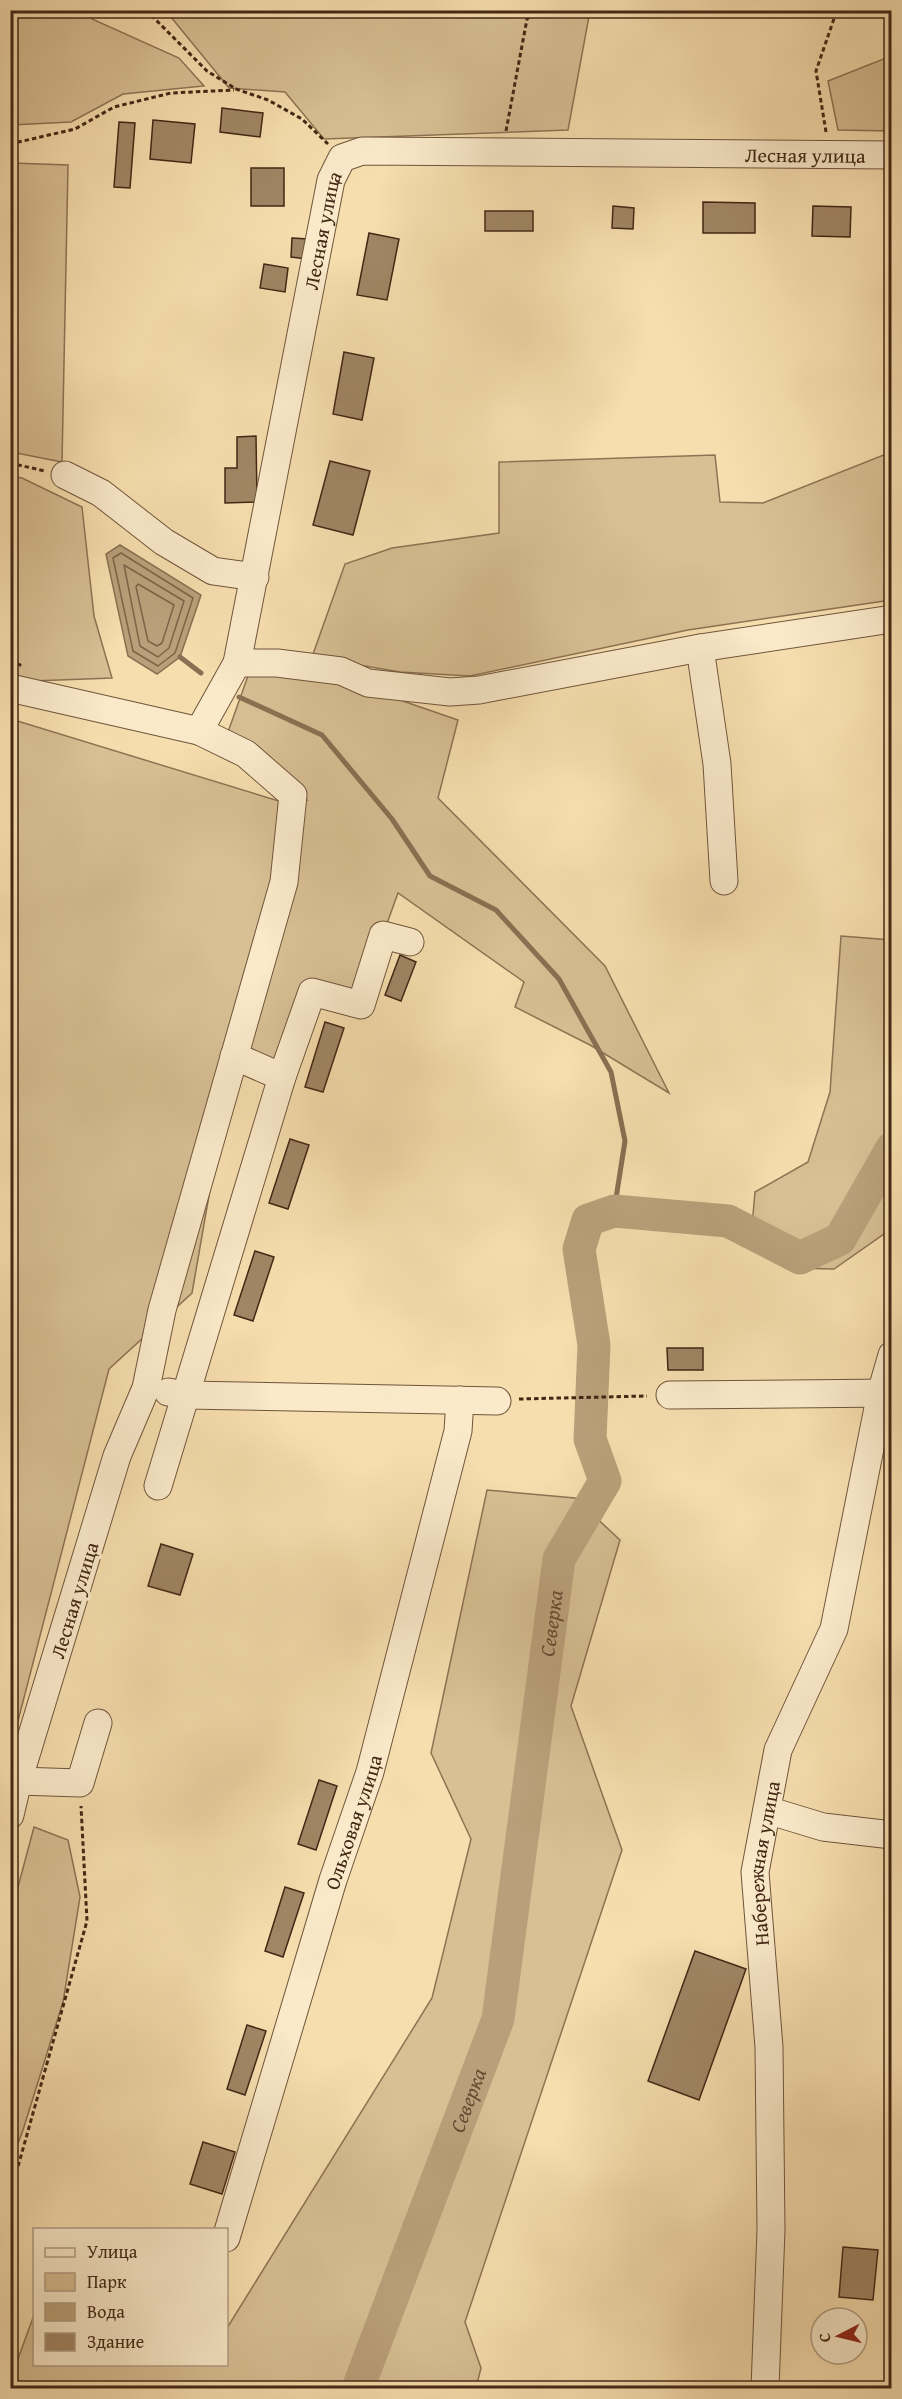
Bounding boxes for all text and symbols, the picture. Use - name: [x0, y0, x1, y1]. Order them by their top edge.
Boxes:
- street label: Лесная улица: [745, 139, 866, 169]
- street label: Лесная улица: [296, 165, 348, 292]
- street label: Лесная улица: [43, 1538, 106, 1662]
- water label: Северка: [531, 1588, 570, 1658]
- street label: Ольховая улица: [317, 1751, 389, 1893]
- street label: Набережная улица: [740, 1778, 787, 1947]
- water label: Северка: [441, 2063, 494, 2137]
- legend: [33, 2228, 228, 2366]
- text: Улица: [87, 2238, 138, 2265]
- text: Парк: [87, 2268, 127, 2295]
- text: Вода: [87, 2298, 125, 2325]
- north arrow: [809, 2306, 869, 2366]
- text: Здание: [87, 2328, 144, 2355]
- text: С: [812, 2332, 837, 2344]

